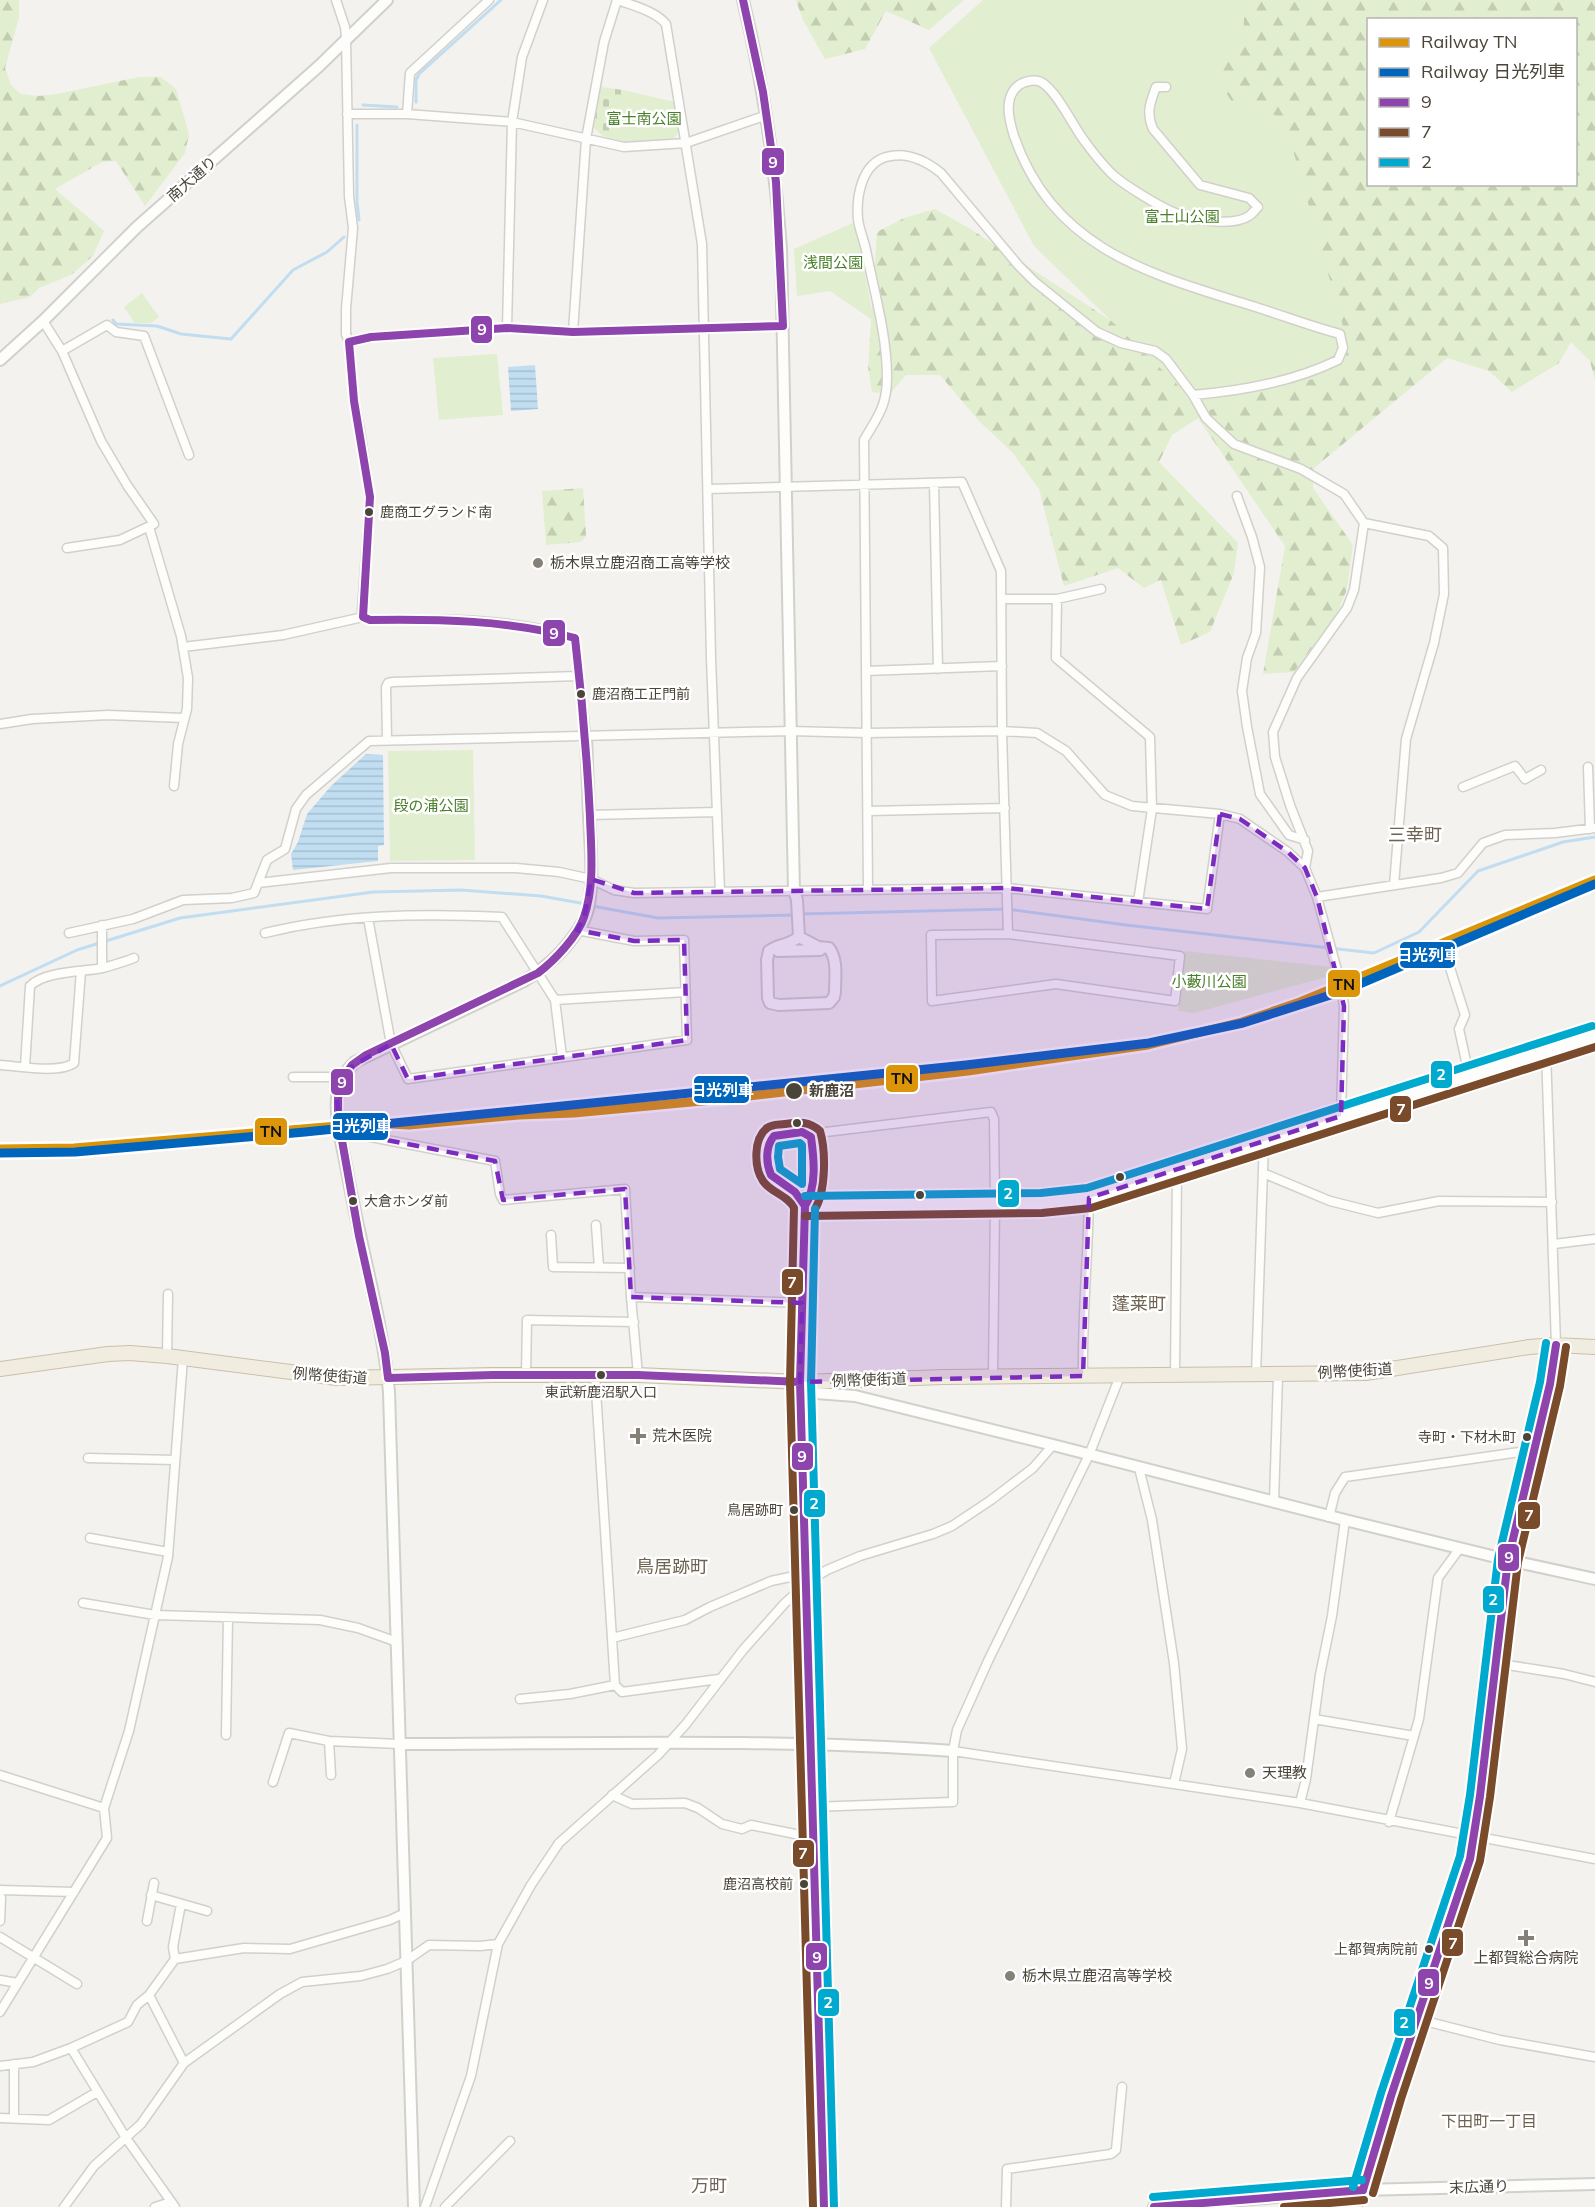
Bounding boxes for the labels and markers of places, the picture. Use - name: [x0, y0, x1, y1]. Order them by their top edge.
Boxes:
- place label: 鹿商工グランド南: [380, 503, 492, 521]
- marker: 鹿商工グランド南: [363, 506, 375, 518]
- place label: 栃木県立鹿沼商工高等学校: [550, 553, 730, 572]
- marker: 栃木県立鹿沼商工高等学校: [531, 556, 545, 570]
- place label: 鹿沼商工正門前: [592, 685, 690, 703]
- marker: 鹿沼商工正門前: [575, 688, 587, 700]
- marker: 新鹿沼: [784, 1081, 804, 1101]
- place label: 新鹿沼: [809, 1081, 854, 1100]
- unlabelled marker: [791, 1117, 803, 1129]
- unlabelled marker: [1114, 1171, 1126, 1183]
- unlabelled marker: [914, 1189, 926, 1201]
- place label: 大倉ホンダ前: [364, 1192, 448, 1210]
- marker: 大倉ホンダ前: [347, 1195, 359, 1207]
- marker: 東武新鹿沼駅入口: [595, 1369, 607, 1381]
- place label: 東武新鹿沼駅入口: [545, 1383, 657, 1401]
- place label: 荒木医院: [652, 1426, 712, 1445]
- marker: 荒木医院: [629, 1427, 647, 1445]
- place label: 寺町・下材木町: [1418, 1428, 1516, 1446]
- marker: 寺町・下材木町: [1521, 1431, 1533, 1443]
- place label: 鳥居跡町: [727, 1501, 783, 1519]
- marker: 鳥居跡町: [788, 1504, 800, 1516]
- place label: 天理教: [1262, 1763, 1307, 1782]
- marker: 天理教: [1243, 1766, 1257, 1780]
- place label: 鹿沼高校前: [723, 1875, 793, 1893]
- marker: 鹿沼高校前: [798, 1878, 810, 1890]
- marker: 上都賀総合病院: [1517, 1929, 1535, 1947]
- place label: 上都賀病院前: [1334, 1940, 1418, 1958]
- marker: 上都賀病院前: [1423, 1943, 1435, 1955]
- place label: 上都賀総合病院: [1473, 1948, 1579, 1967]
- place label: 栃木県立鹿沼高等学校: [1022, 1966, 1172, 1985]
- marker: 栃木県立鹿沼高等学校: [1003, 1969, 1017, 1983]

